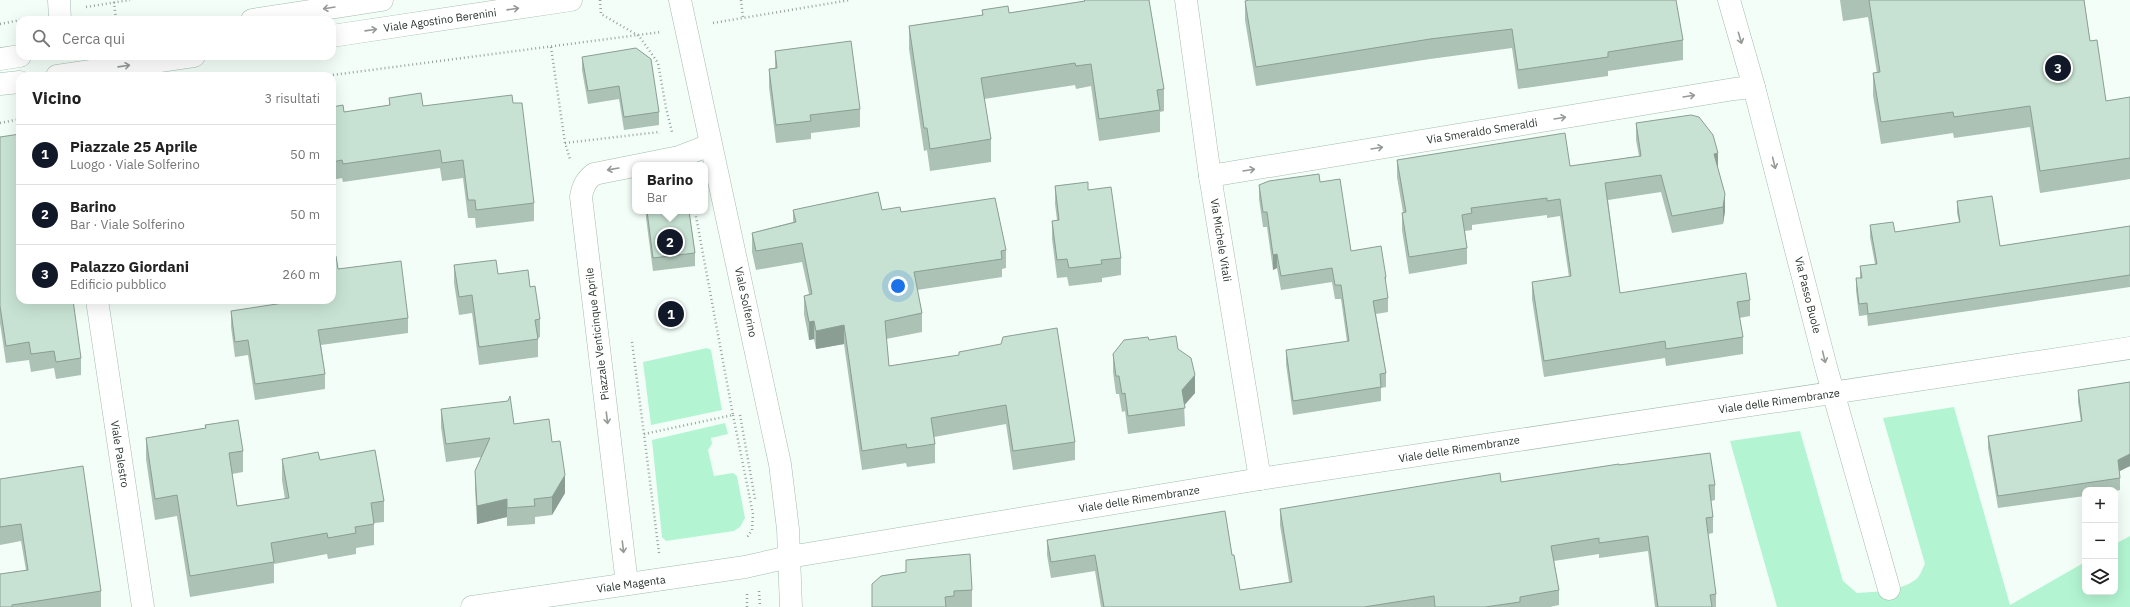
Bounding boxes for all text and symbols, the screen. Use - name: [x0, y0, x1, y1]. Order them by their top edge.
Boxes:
- one-way arrow: [323, 4, 336, 12]
- street label: Viale Agostino Berenini: [383, 5, 497, 35]
- one-way arrow: [506, 5, 519, 13]
- search box: [16, 16, 336, 60]
- one-way arrow: [364, 26, 377, 34]
- icon: search: [30, 27, 52, 49]
- text: Cerca qui: [62, 29, 125, 48]
- one-way arrow: [1737, 31, 1744, 44]
- pin: 3: [2045, 53, 2071, 83]
- one-way arrow: [117, 62, 130, 70]
- text: Vicino: [32, 87, 81, 109]
- text: 3 risultati: [265, 90, 320, 107]
- one-way arrow: [1682, 92, 1695, 100]
- one-way arrow: [1553, 113, 1566, 121]
- street label: Via Smeraldo Smeraldi: [1426, 115, 1538, 147]
- text: Piazzale 25 Aprile: [70, 137, 198, 156]
- one-way arrow: [1370, 144, 1383, 152]
- text: 1: [41, 146, 49, 163]
- text: 50 m: [290, 146, 320, 163]
- text: Luogo · Viale Solferino: [70, 156, 200, 173]
- one-way arrow: [1771, 156, 1778, 169]
- popup: [632, 162, 708, 214]
- one-way arrow: [607, 165, 620, 173]
- one-way arrow: [1242, 165, 1255, 173]
- text: Barino: [647, 170, 693, 189]
- text: Bar: [647, 189, 667, 206]
- text: Barino: [70, 197, 116, 216]
- street label: Via Michele Vitali: [1208, 197, 1234, 283]
- text: 2: [41, 206, 49, 223]
- text: 50 m: [290, 206, 320, 223]
- text: Bar · Viale Solferino: [70, 216, 185, 233]
- pin: 2: [657, 227, 683, 257]
- street label: Via Passo Buole: [1792, 255, 1824, 335]
- text: Palazzo Giordani: [70, 257, 189, 276]
- text: 3: [41, 266, 49, 283]
- text: 260 m: [282, 266, 320, 283]
- street label: Viale Solferino: [732, 266, 760, 338]
- street label: Piazzale Venticinque Aprile: [582, 267, 612, 401]
- text: Edificio pubblico: [70, 276, 166, 293]
- your location: [888, 276, 908, 296]
- pin: 1: [658, 299, 684, 329]
- one-way arrow: [1820, 350, 1828, 363]
- street label: Viale delle Rimembranze: [1717, 386, 1841, 416]
- one-way arrow: [603, 411, 611, 424]
- street label: Viale Palestro: [108, 419, 132, 489]
- street label: Viale delle Rimembranze: [1397, 433, 1521, 465]
- street label: Viale delle Rimembranze: [1077, 483, 1201, 515]
- map controls: [2082, 487, 2118, 595]
- button: +: [2082, 487, 2118, 523]
- button: −: [2082, 523, 2118, 559]
- one-way arrow: [619, 540, 627, 553]
- button: layers: [2082, 559, 2118, 595]
- street label: Viale Magenta: [596, 572, 667, 596]

